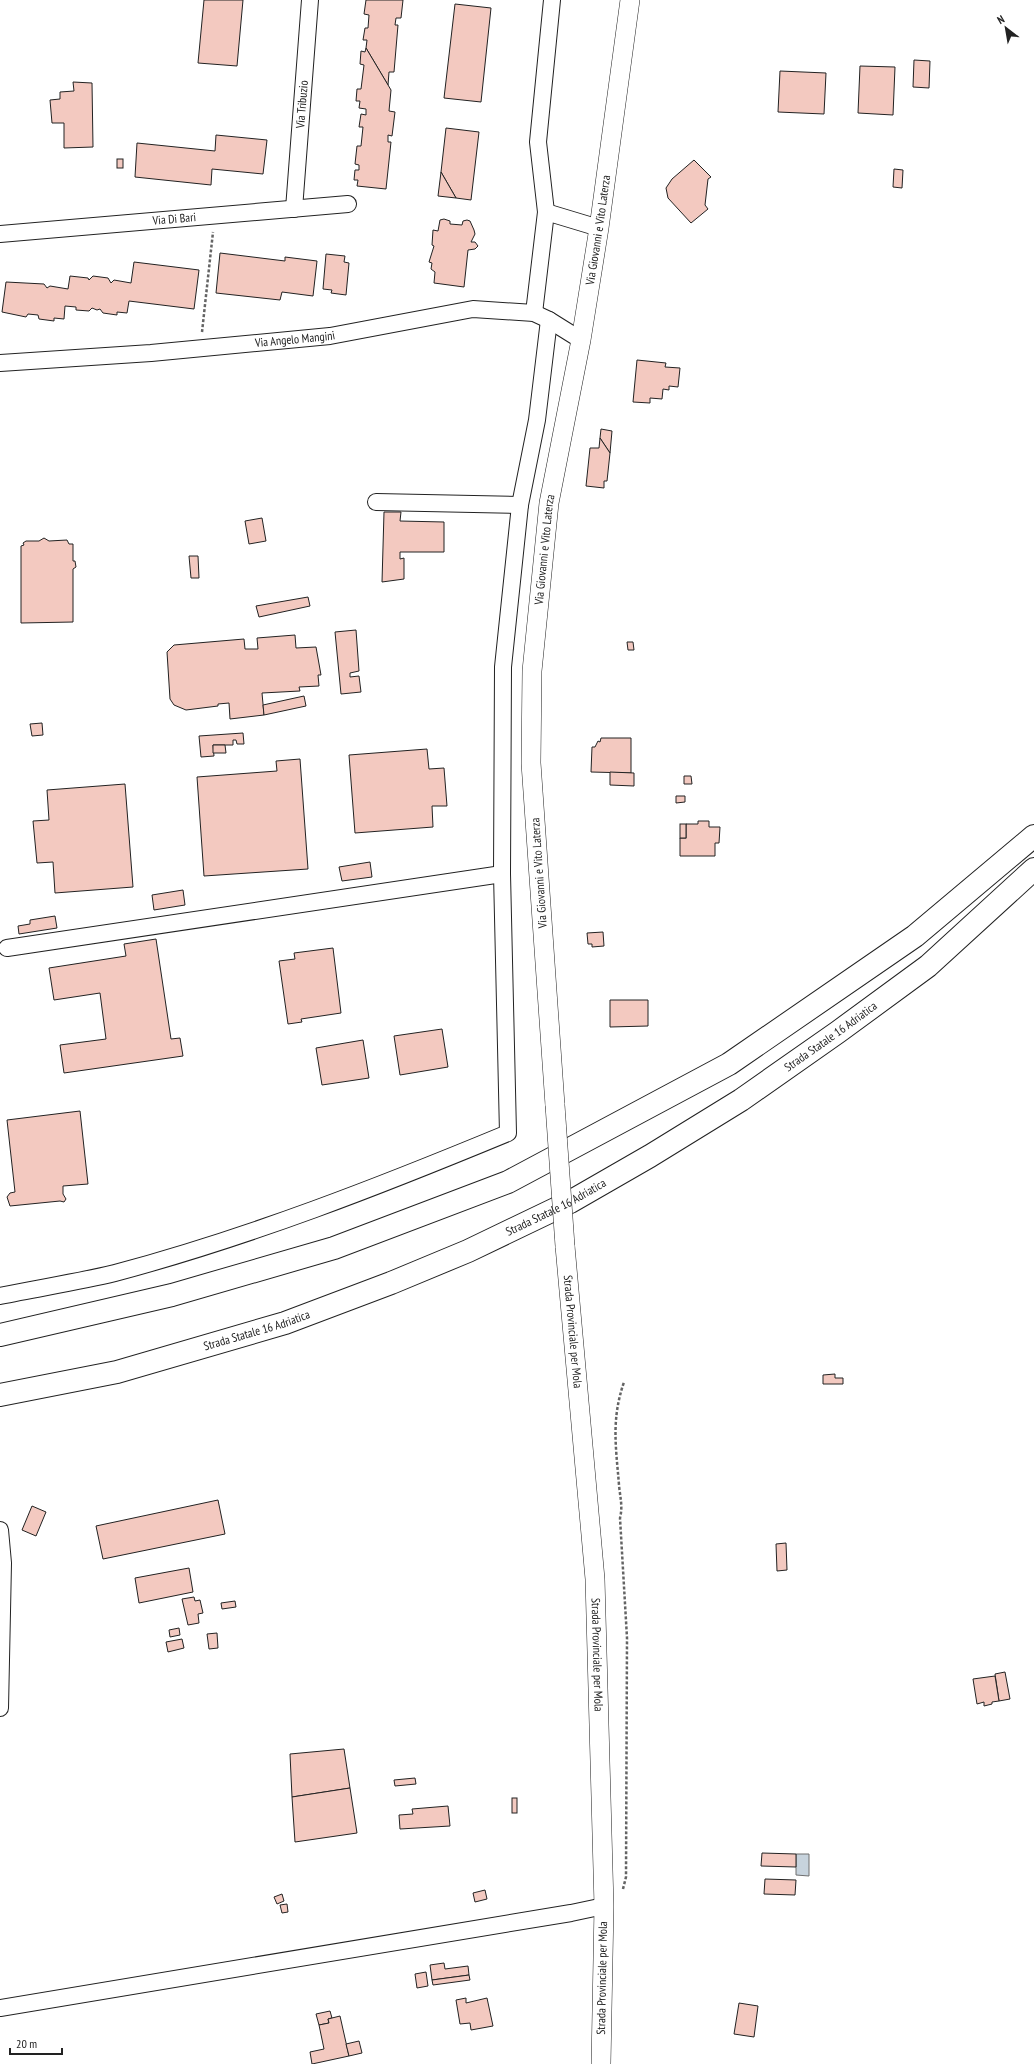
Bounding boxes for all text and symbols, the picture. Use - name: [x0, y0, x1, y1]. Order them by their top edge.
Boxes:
- north arrow: [986, 8, 1026, 48]
- text: N: [995, 12, 1007, 27]
- street label: Via Tribuzio: [292, 80, 311, 130]
- street label: Via Giovanni e Vito Laterza: [582, 174, 613, 287]
- street label: Via Di Bari: [151, 209, 197, 228]
- street label: Via Angelo Mangini: [253, 327, 336, 350]
- street label: Via Giovanni e Vito Laterza: [531, 493, 558, 606]
- street label: Via Giovanni e Vito Laterza: [527, 817, 550, 930]
- street label: Strada Statale 16 Adriatica: [781, 998, 880, 1074]
- street label: Strada Statale 16 Adriatica: [503, 1175, 608, 1239]
- street label: Strada Provinciale per Mola: [561, 1274, 586, 1389]
- street label: Strada Statale 16 Adriatica: [202, 1306, 312, 1353]
- street label: Strada Provinciale per Mola: [589, 1598, 607, 1712]
- street label: Strada Provinciale per Mola: [593, 1921, 610, 2035]
- scale bar: [10, 2030, 62, 2056]
- text: 20 m: [16, 2036, 37, 2051]

